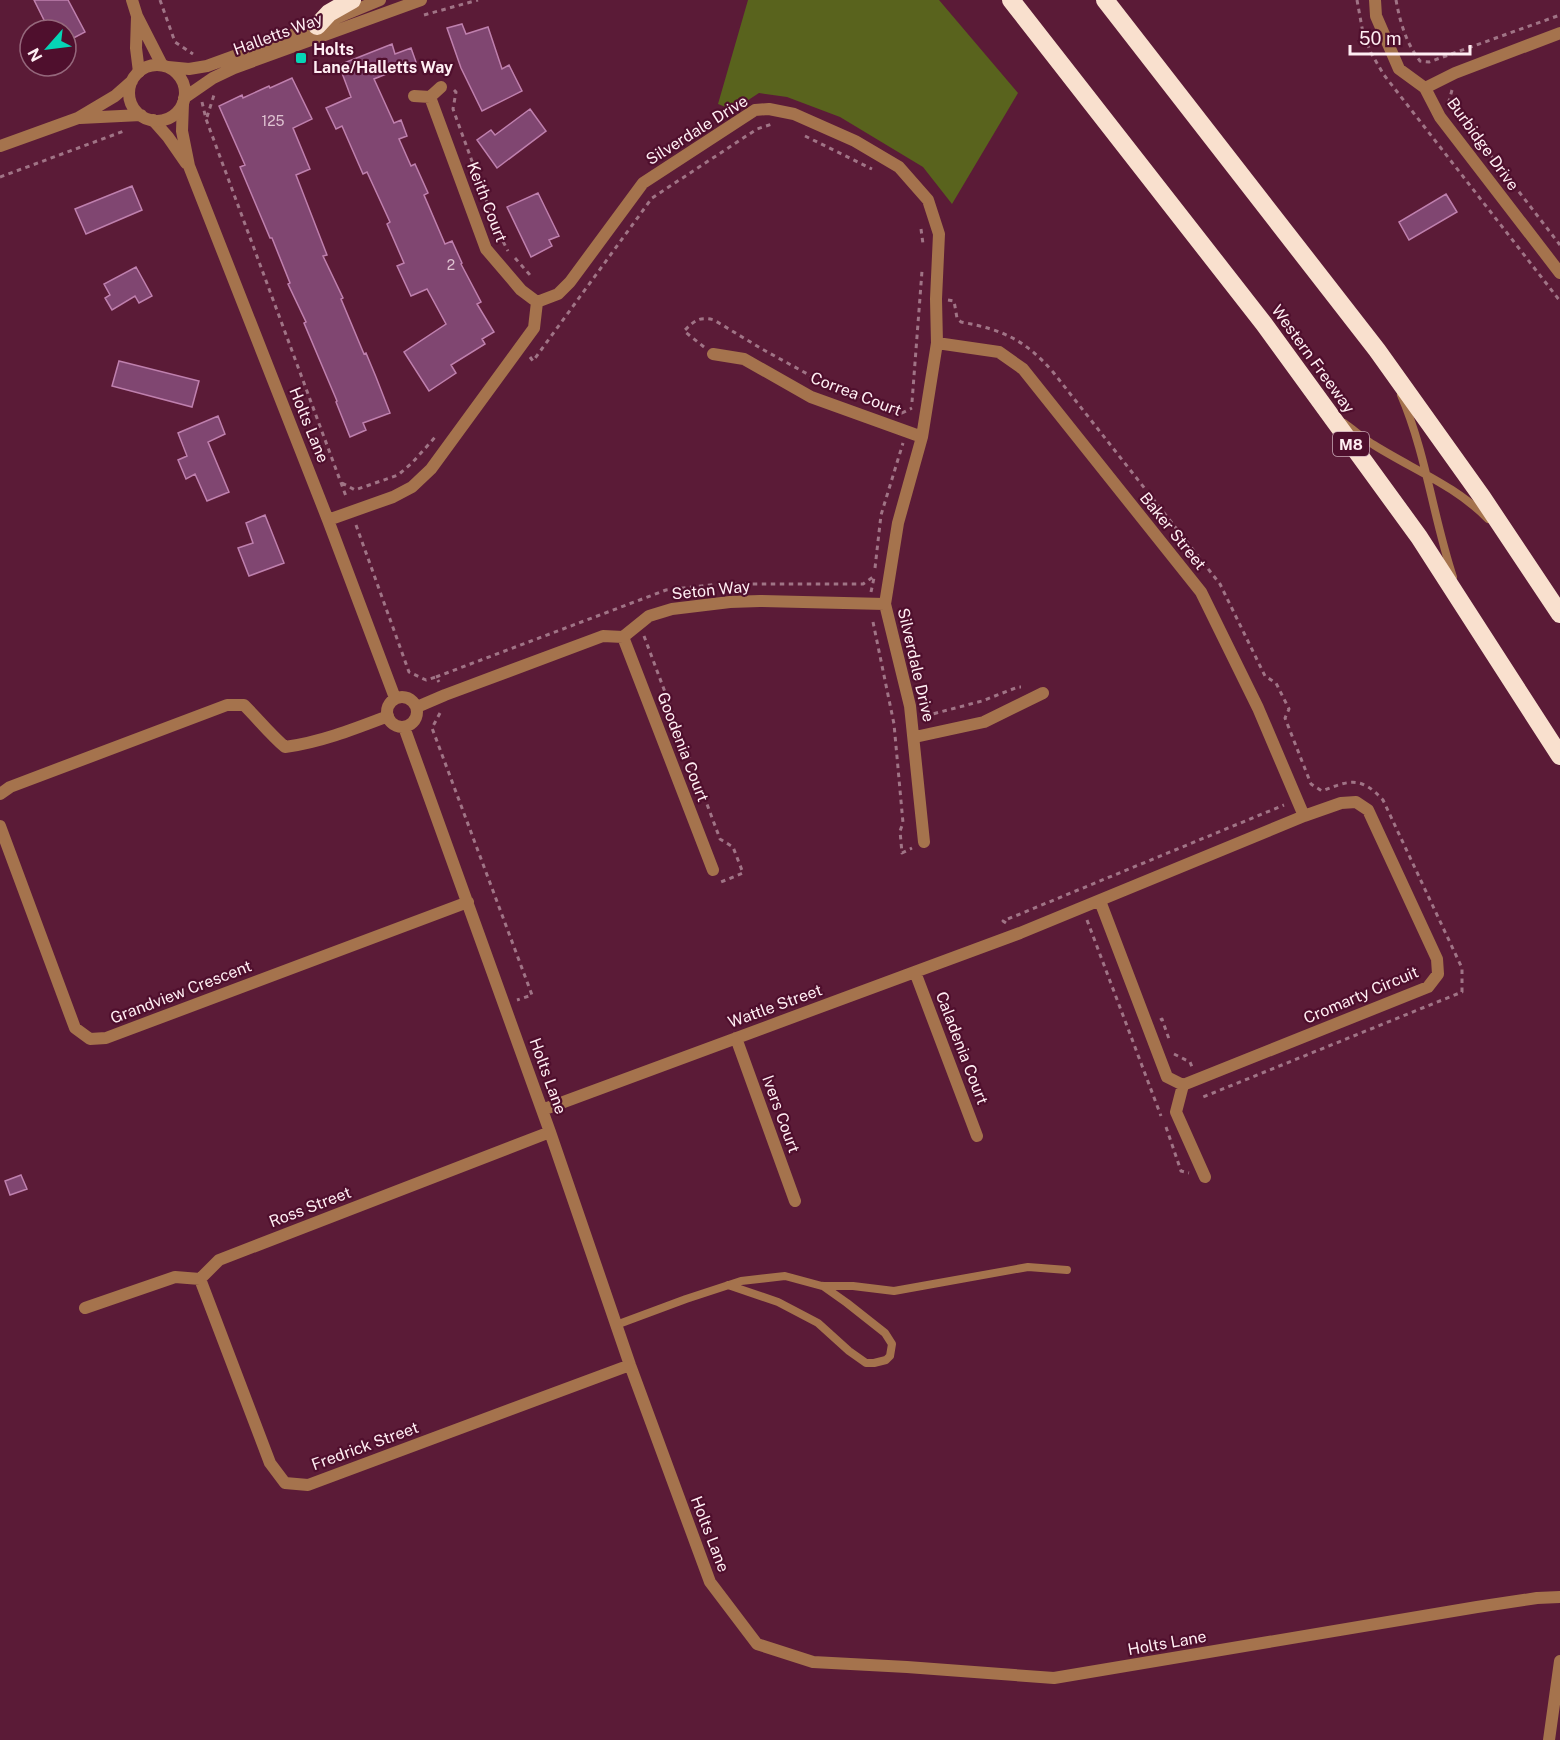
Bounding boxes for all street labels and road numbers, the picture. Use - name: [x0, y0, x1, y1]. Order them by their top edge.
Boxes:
- street label: Halletts Way: [231, 9, 326, 59]
- street label: Silverdale Drive: [643, 91, 751, 169]
- street label: Burbidge Drive: [1443, 94, 1523, 194]
- street label: Keith Court: [463, 159, 511, 245]
- street label: Western Freeway: [1267, 301, 1359, 417]
- street label: Correa Court: [808, 368, 904, 420]
- street label: Holts Lane: [285, 384, 333, 466]
- road number: M8: [1333, 432, 1369, 456]
- street label: Baker Street: [1136, 488, 1210, 574]
- street label: Seton Way: [671, 576, 752, 604]
- street label: Silverdale Drive: [894, 606, 938, 724]
- street label: Goodenia Court: [653, 689, 713, 805]
- street label: Grandview Crescent: [108, 956, 254, 1028]
- street label: Cromarty Circuit: [1301, 962, 1421, 1028]
- street label: Wattle Street: [725, 980, 825, 1032]
- street label: Caladenia Court: [932, 989, 992, 1107]
- street label: Holts Lane: [525, 1035, 571, 1117]
- street label: Ivers Court: [758, 1073, 804, 1155]
- street label: Ross Street: [266, 1183, 354, 1231]
- street label: Fredrick Street: [309, 1418, 421, 1474]
- street label: Holts Lane: [687, 1493, 733, 1575]
- street label: Holts Lane: [1126, 1627, 1208, 1659]

